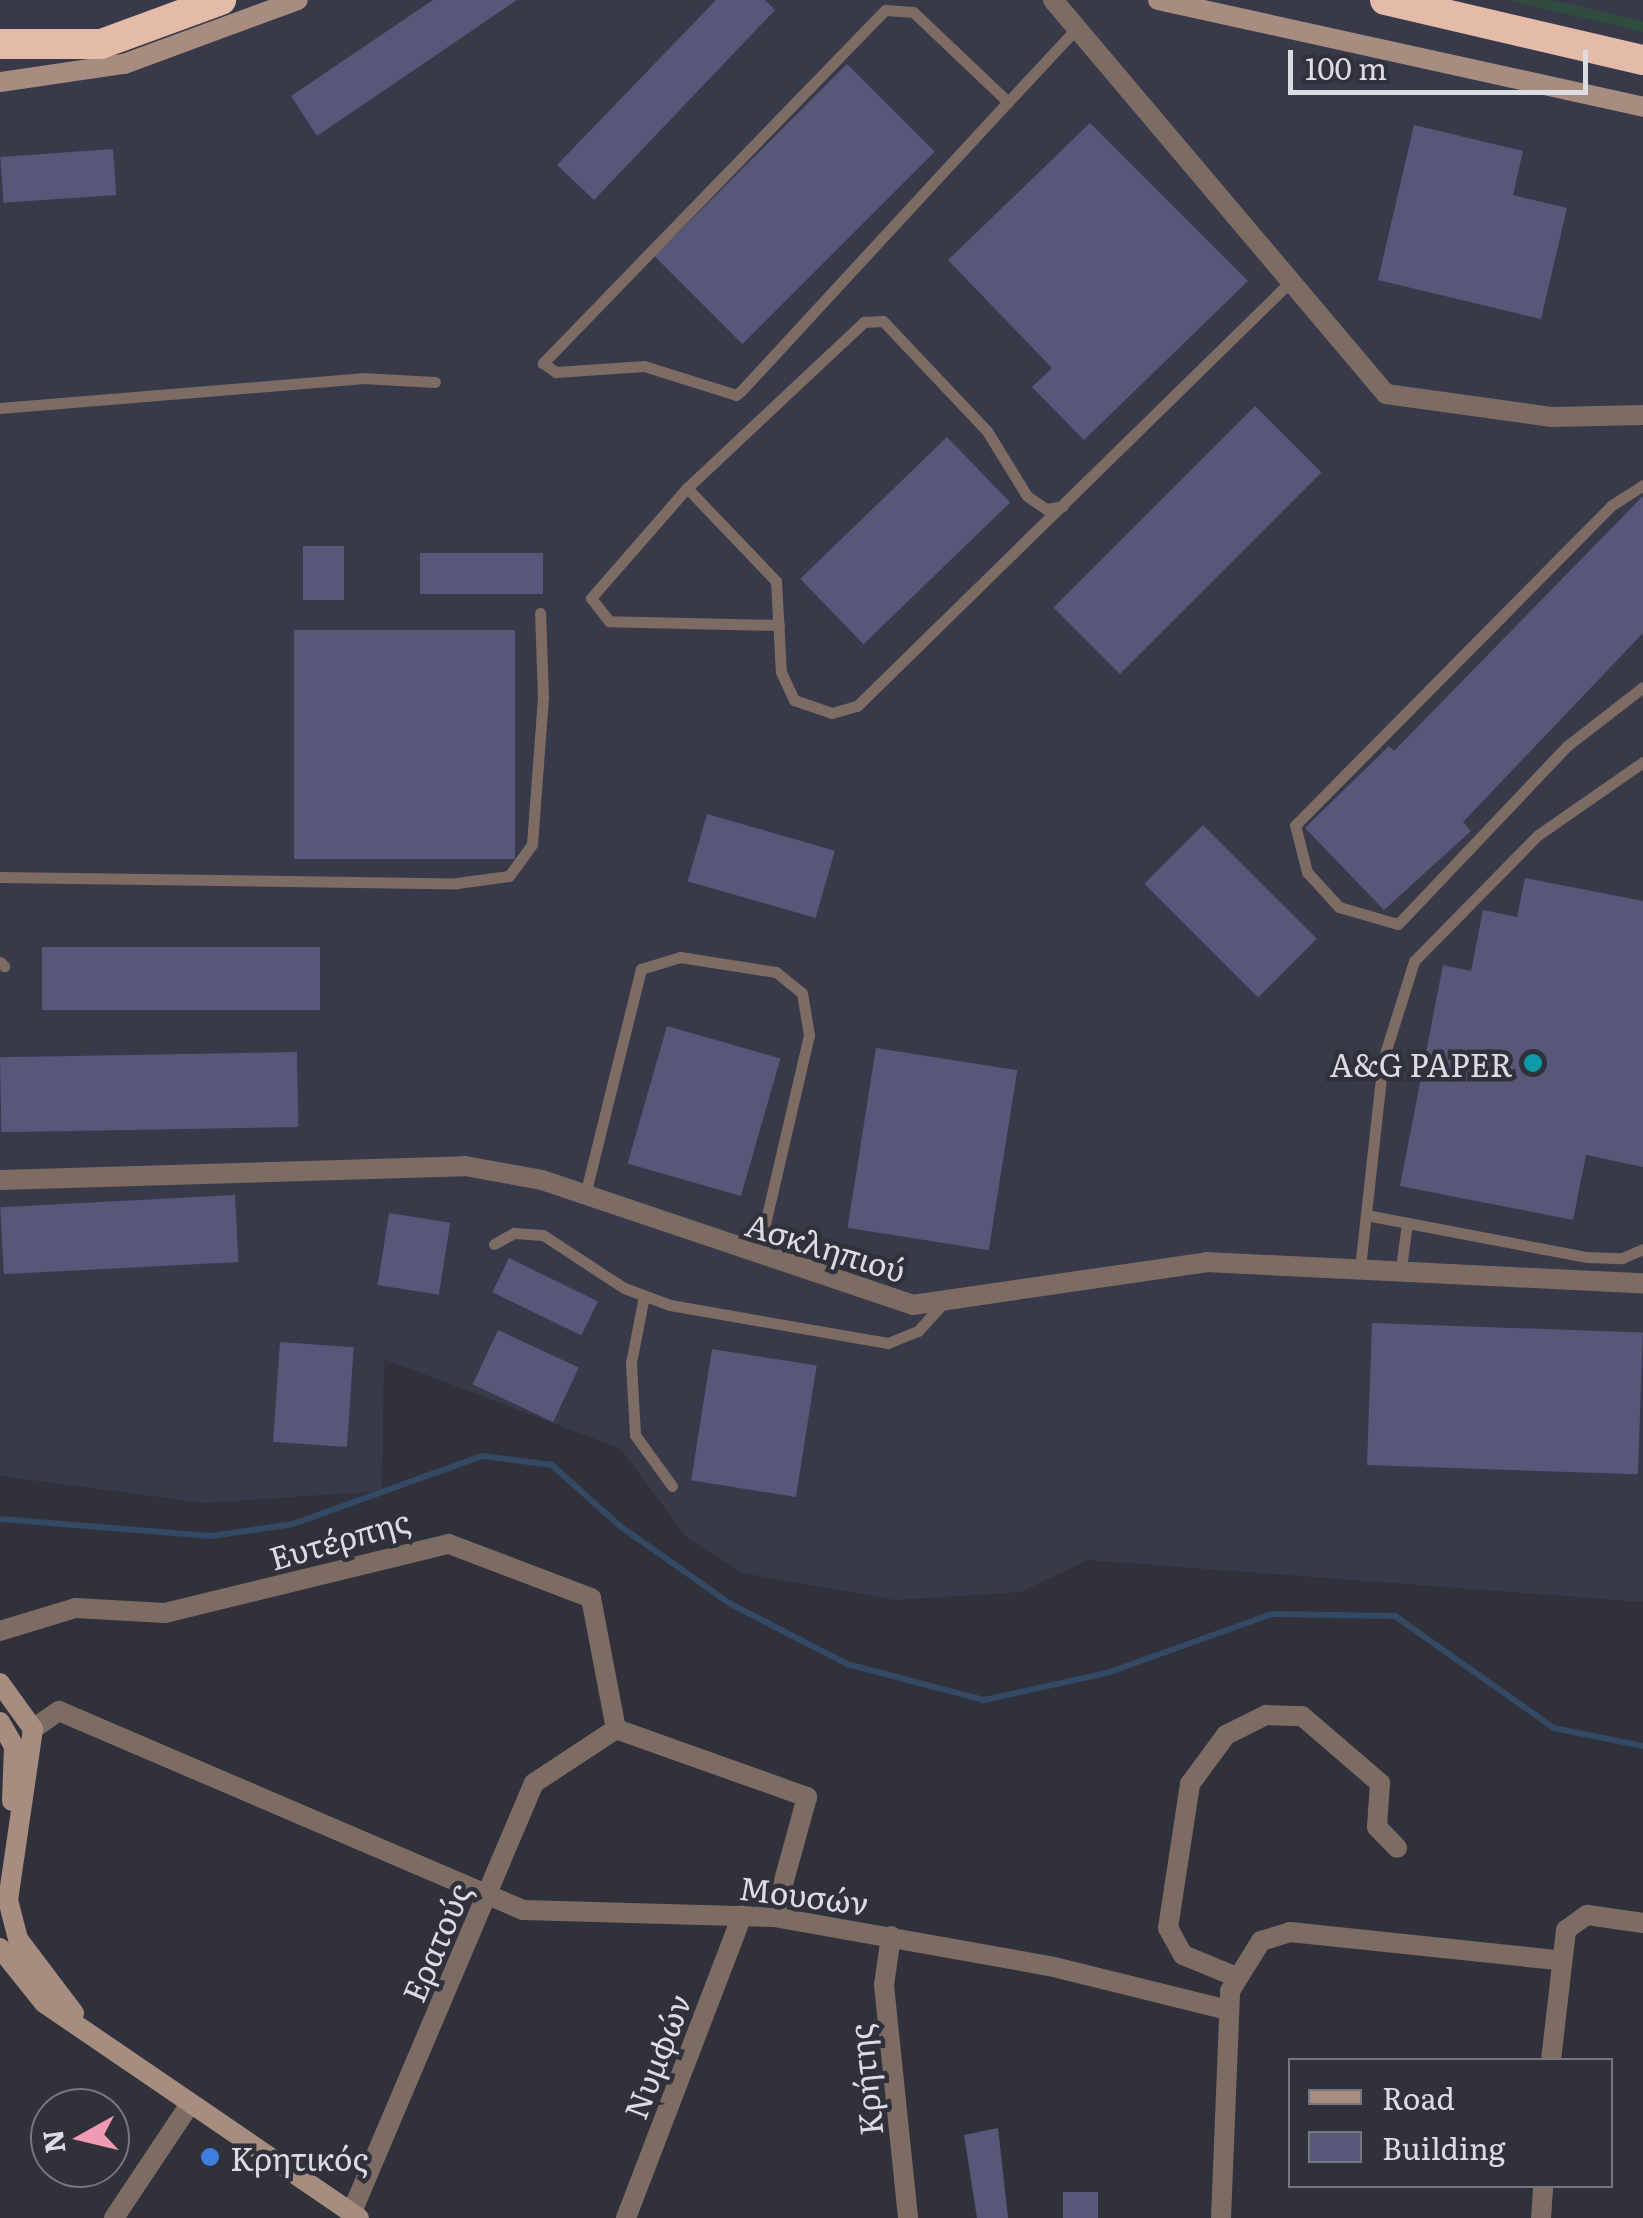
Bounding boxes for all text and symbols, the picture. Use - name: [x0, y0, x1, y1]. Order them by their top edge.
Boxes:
- scale bar: [1293, 30, 1593, 92]
- text: 100 m: [1305, 45, 1387, 89]
- place label: A&G PAPER: [1329, 1044, 1513, 1082]
- marker: A&G PAPER: [1522, 1052, 1544, 1074]
- street label: Ασκληπιού: [742, 1204, 910, 1288]
- street label: Ευτέρπης: [264, 1500, 414, 1576]
- street label: Μουσών: [737, 1867, 871, 1921]
- street label: Ερατούς: [393, 1877, 477, 2007]
- street label: Νυμφών: [615, 1988, 697, 2124]
- street label: Κρήτης: [839, 2022, 889, 2138]
- legend: [1288, 2058, 1613, 2188]
- text: Road: [1382, 2075, 1455, 2119]
- north arrow: [30, 2088, 130, 2188]
- text: Building: [1382, 2125, 1506, 2169]
- text: N: [30, 2127, 75, 2156]
- place label: Κρητικός: [230, 2138, 368, 2176]
- marker: Κρητικός: [199, 2146, 221, 2168]

